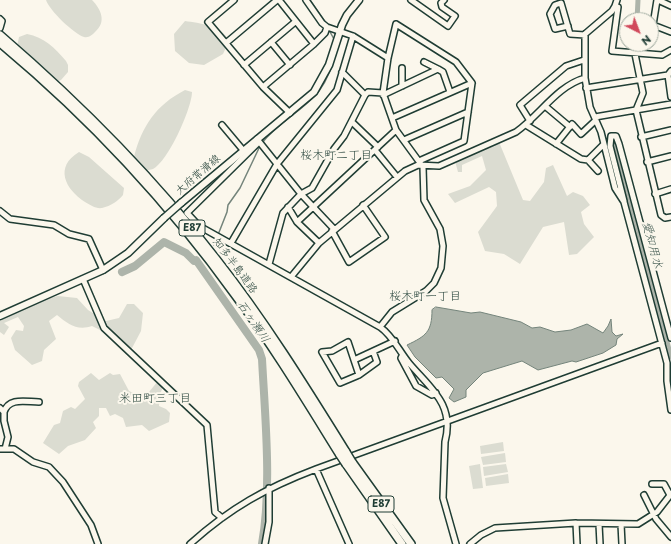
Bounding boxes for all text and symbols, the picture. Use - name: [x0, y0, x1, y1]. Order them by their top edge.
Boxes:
- north arrow: [619, 12, 659, 52]
- text: N: [638, 31, 656, 50]
- district label: 桜木町二丁目: [300, 149, 372, 163]
- street label: 大府常滑線: [173, 152, 223, 198]
- road number: E87: [179, 220, 205, 236]
- water label: 愛知用水: [639, 220, 665, 270]
- street label: 知多半島道路: [210, 236, 260, 296]
- district label: 桜木町一丁目: [389, 290, 461, 304]
- water label: 石ヶ瀬川: [234, 298, 272, 346]
- district label: 米田町三丁目: [119, 392, 191, 406]
- road number: E87: [368, 496, 394, 512]

